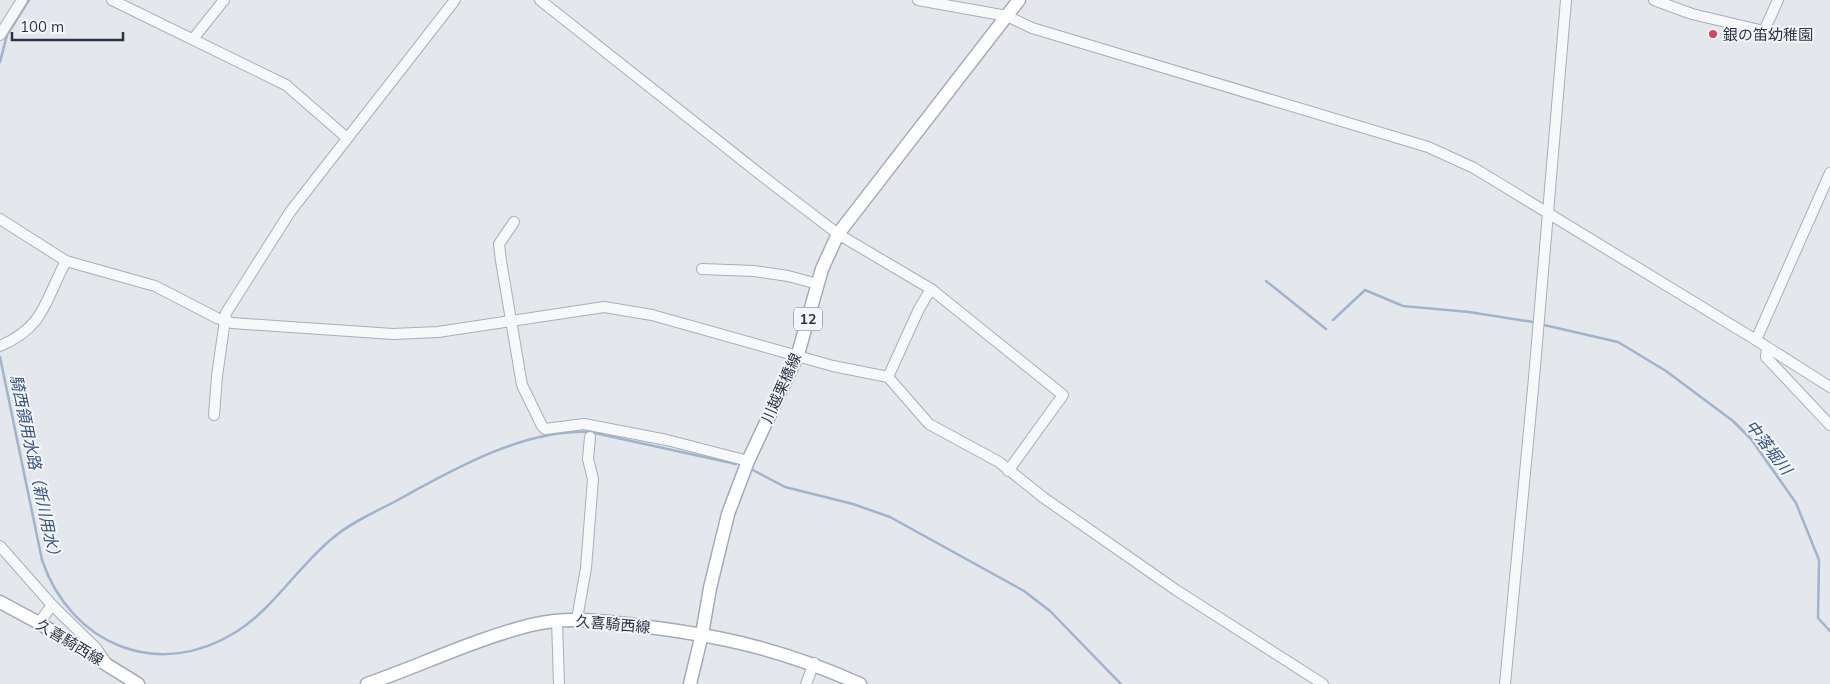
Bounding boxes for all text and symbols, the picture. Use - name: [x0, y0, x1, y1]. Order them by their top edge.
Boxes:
- scale bar: [12, 10, 124, 42]
- text: 100 m: [20, 17, 64, 36]
- place label: 銀の笛幼稚園: [1723, 25, 1813, 44]
- marker: 銀の笛幼稚園: [1707, 28, 1719, 40]
- road number: 12: [794, 308, 822, 330]
- street label: 川越栗橋線: [757, 350, 805, 426]
- water label: 騎西領用水路（新川用水）: [6, 373, 66, 565]
- water label: 中落堀川: [1741, 416, 1798, 480]
- street label: 久喜騎西線: [575, 611, 651, 637]
- street label: 久喜騎西線: [33, 615, 107, 669]

